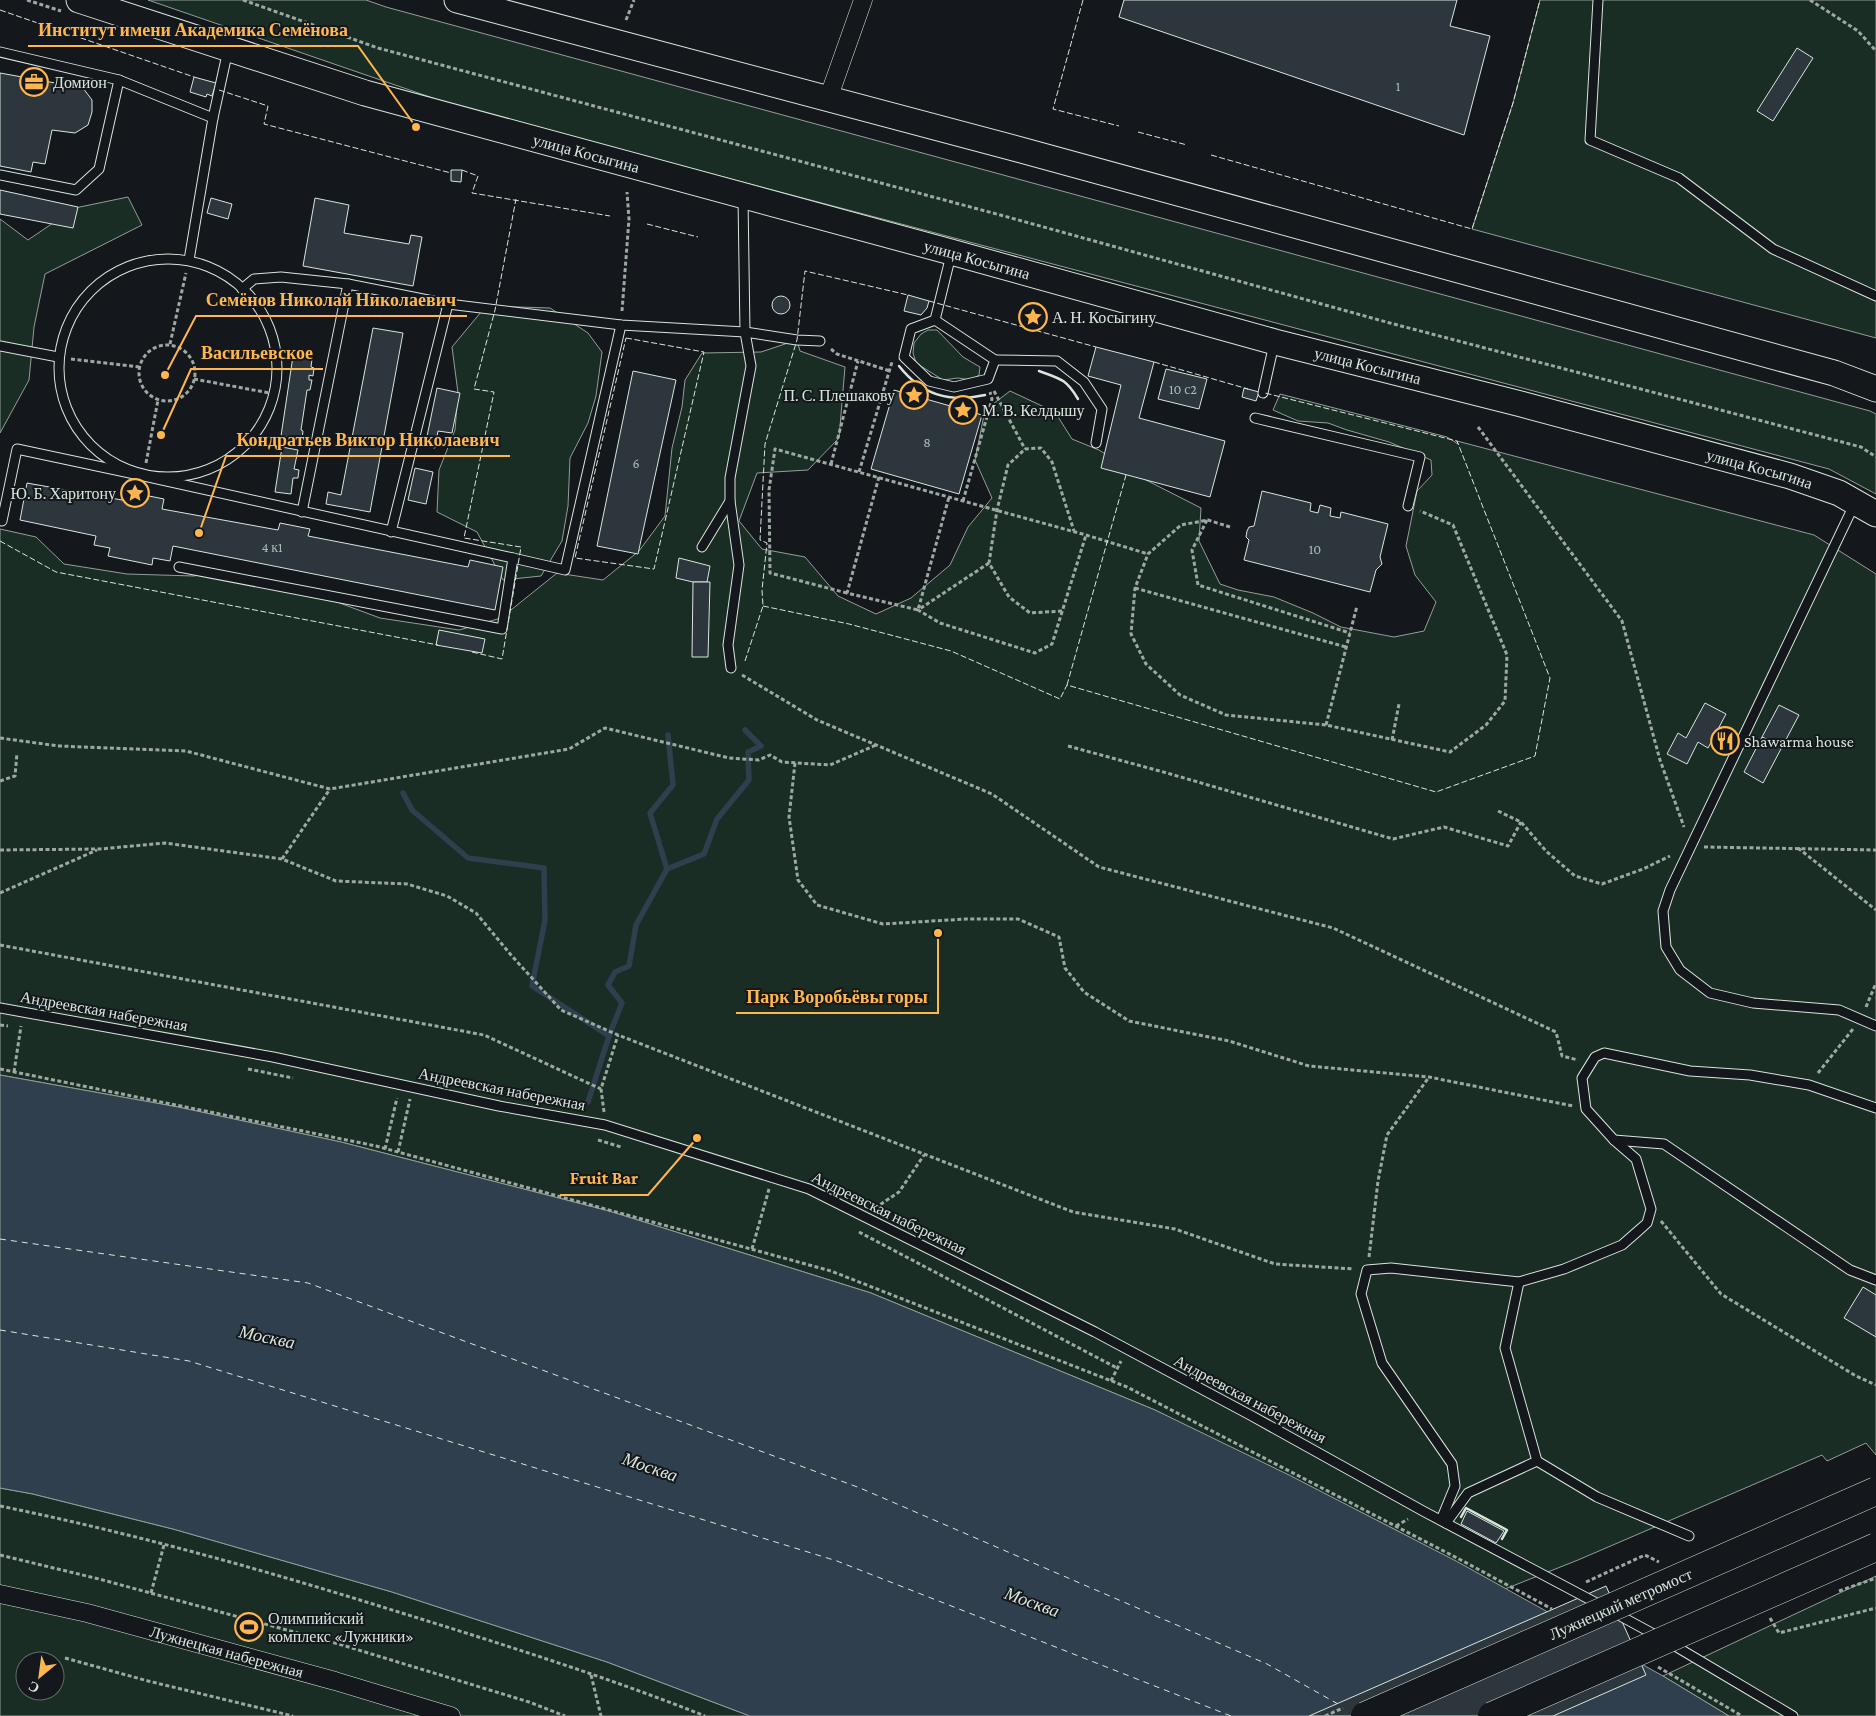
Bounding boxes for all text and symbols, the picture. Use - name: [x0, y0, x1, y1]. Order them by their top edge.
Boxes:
- callout: Институт имени Академика Семёнова: [28, 13, 358, 46]
- text: Институт имени Академика Семёнова: [38, 20, 348, 40]
- office icon: Домион: [19, 67, 49, 97]
- place label: Домион: [53, 74, 107, 92]
- house number: 1: [1396, 78, 1401, 94]
- street label: улица Косыгина: [531, 131, 641, 176]
- street label: улица Косыгина: [922, 237, 1032, 282]
- callout: Семёнов Николай Николаевич: [196, 283, 467, 316]
- text: Семёнов Николай Николаевич: [206, 290, 456, 310]
- place icon: А. Н. Косыгину: [1018, 302, 1048, 332]
- place label: А. Н. Косыгину: [1052, 309, 1156, 327]
- callout: Васильевское: [191, 336, 323, 369]
- text: Васильевское: [201, 343, 313, 363]
- street label: улица Косыгина: [1313, 344, 1423, 387]
- place icon: П. С. Плешакову: [899, 380, 929, 410]
- house number: 10 с2: [1169, 381, 1197, 397]
- place label: П. С. Плешакову: [783, 387, 895, 405]
- place icon: М. В. Келдышу: [948, 395, 978, 425]
- place label: М. В. Келдышу: [982, 402, 1085, 420]
- callout: Кондратьев Виктор Николаевич: [226, 423, 510, 456]
- text: Кондратьев Виктор Николаевич: [236, 430, 500, 450]
- house number: 8: [923, 434, 931, 450]
- street label: улица Косыгина: [1704, 446, 1815, 492]
- house number: 6: [632, 455, 640, 471]
- place icon: Ю. Б. Харитону: [120, 478, 150, 508]
- place label: Ю. Б. Харитону: [10, 485, 116, 503]
- house number: 4 к1: [261, 539, 283, 555]
- house number: 10: [1309, 541, 1321, 557]
- restaurant icon: Shawarma house: [1710, 726, 1740, 756]
- place label: Shawarma house: [1744, 733, 1854, 750]
- callout: Парк Воробьёвы горы: [736, 980, 938, 1013]
- text: Парк Воробьёвы горы: [746, 987, 928, 1007]
- street label: Андреевская набережная: [19, 988, 190, 1035]
- street label: Андреевская набережная: [417, 1064, 588, 1115]
- callout: Fruit Bar: [560, 1162, 648, 1195]
- text: Fruit Bar: [570, 1168, 638, 1188]
- street label: Андреевская набережная: [808, 1168, 970, 1259]
- water label: Москва: [236, 1321, 297, 1353]
- street label: Андреевская набережная: [1171, 1352, 1330, 1448]
- water label: Москва: [619, 1448, 680, 1486]
- street label: Лужнецкий метромост: [1546, 1565, 1694, 1642]
- water label: Москва: [1001, 1583, 1062, 1621]
- place label: Олимпийский комплекс «Лужники»: [268, 1610, 414, 1646]
- sports icon: Олимпийский комплекс «Лужники»: [234, 1612, 264, 1642]
- street label: Лужнецкая набережная: [148, 1622, 306, 1681]
- north arrow: [15, 1651, 65, 1701]
- text: С: [25, 1678, 42, 1697]

